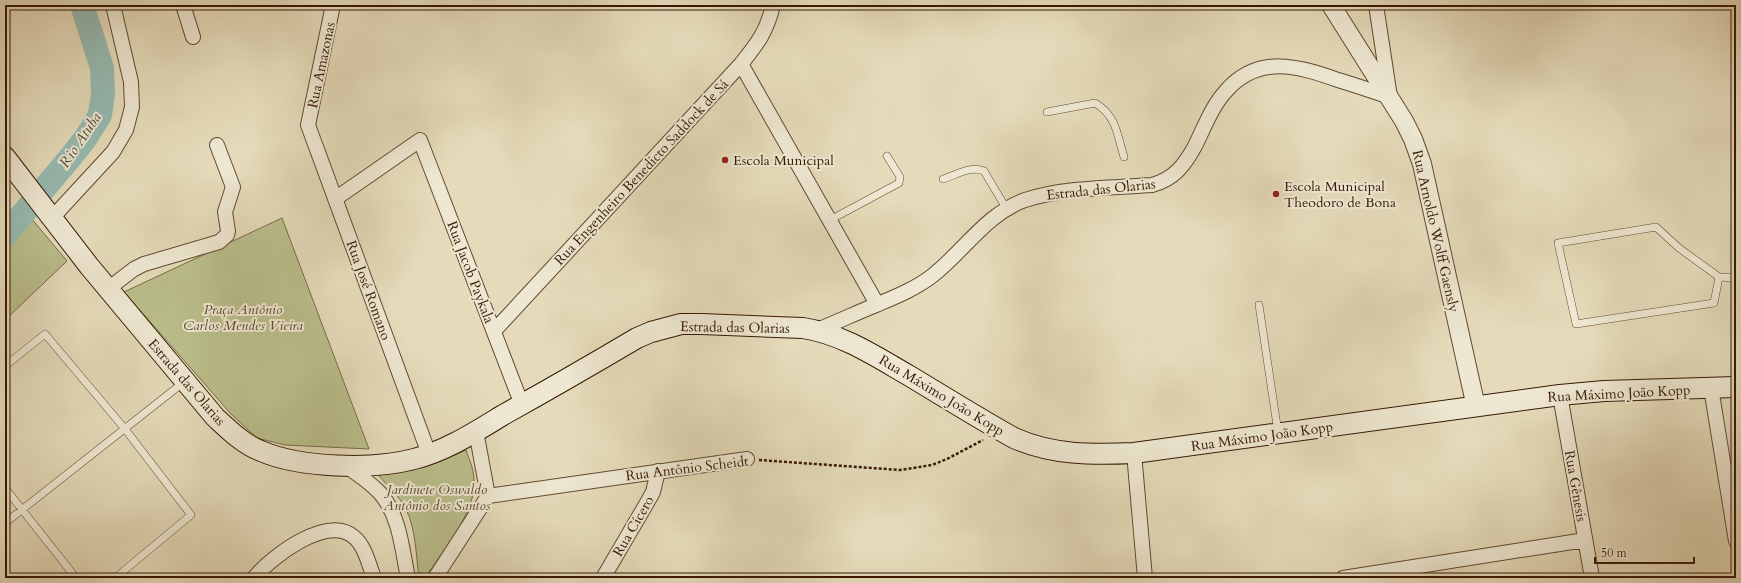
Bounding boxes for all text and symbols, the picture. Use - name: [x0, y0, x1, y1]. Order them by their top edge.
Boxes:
- street label: Rua Amazonas: [303, 20, 340, 110]
- street label: Rua Engenheiro Benedicto Saddock de Sá: [550, 75, 733, 269]
- water label: Rio Atuba: [54, 108, 106, 171]
- street label: Rua Arnoldo Wolff Gaensly: [1408, 148, 1464, 315]
- place label: Escola Municipal: [733, 151, 834, 170]
- marker: Escola Municipal: [720, 155, 730, 165]
- street label: Estrada das Olarias: [1046, 174, 1157, 205]
- place label: Escola Municipal Theodoro de Bona: [1284, 177, 1396, 212]
- marker: Escola Municipal Theodoro de Bona: [1271, 189, 1281, 199]
- street label: Rua Jacob Paykala: [442, 218, 499, 326]
- street label: Rua José Romano: [342, 238, 396, 343]
- park label: Praça Antônio Carlos Mendes Vieira: [183, 300, 303, 335]
- street label: Estrada das Olarias: [680, 317, 790, 338]
- street label: Estrada das Olarias: [144, 335, 230, 430]
- street label: Rua Máximo João Kopp: [876, 350, 1008, 440]
- street label: Rua Máximo João Kopp: [1547, 380, 1691, 407]
- street label: Rua Máximo João Kopp: [1190, 417, 1334, 456]
- street label: Rua Gênesis: [1560, 449, 1591, 524]
- street label: Rua Antônio Scheidt: [625, 451, 750, 485]
- park label: Jardinete Oswaldo Antônio dos Santos: [383, 480, 491, 515]
- street label: Rua Cícero: [608, 492, 659, 560]
- scale bar: [1595, 539, 1694, 565]
- text: 50 m: [1601, 545, 1628, 561]

